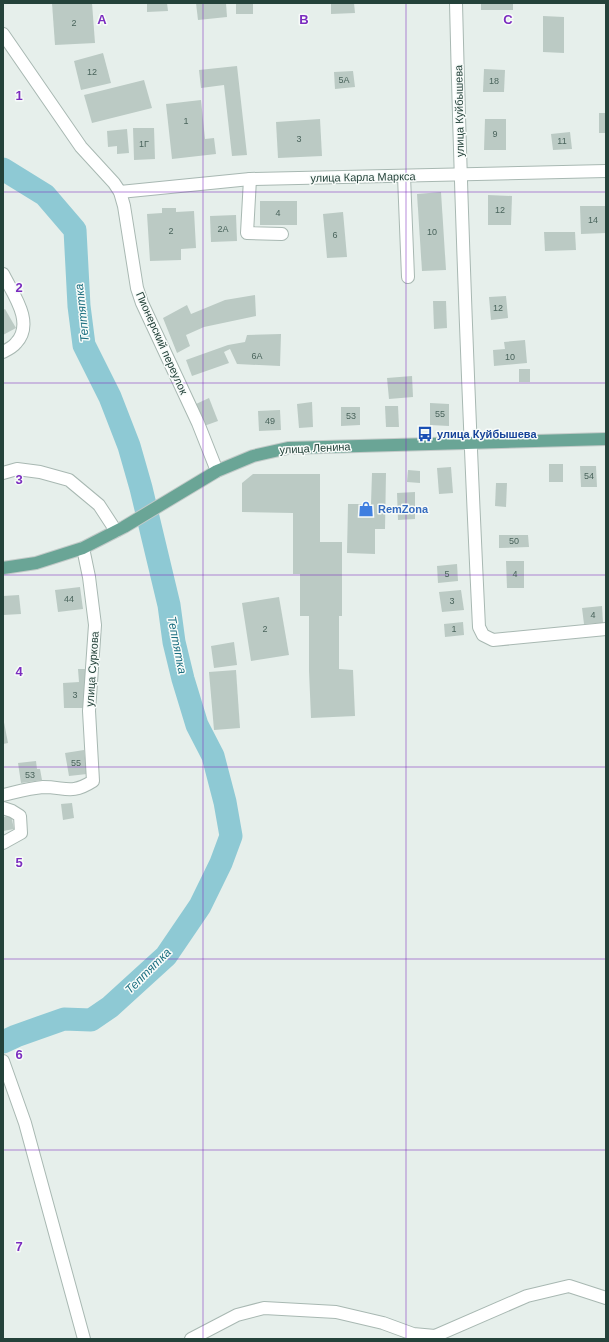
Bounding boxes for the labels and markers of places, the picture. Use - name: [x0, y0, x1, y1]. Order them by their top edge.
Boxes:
- bus stop icon: улица Куйбышева: [416, 425, 434, 443]
- place label: улица Куйбышева: [437, 428, 537, 440]
- shop icon: RemZona: [357, 500, 375, 518]
- place label: RemZona: [378, 503, 429, 515]

